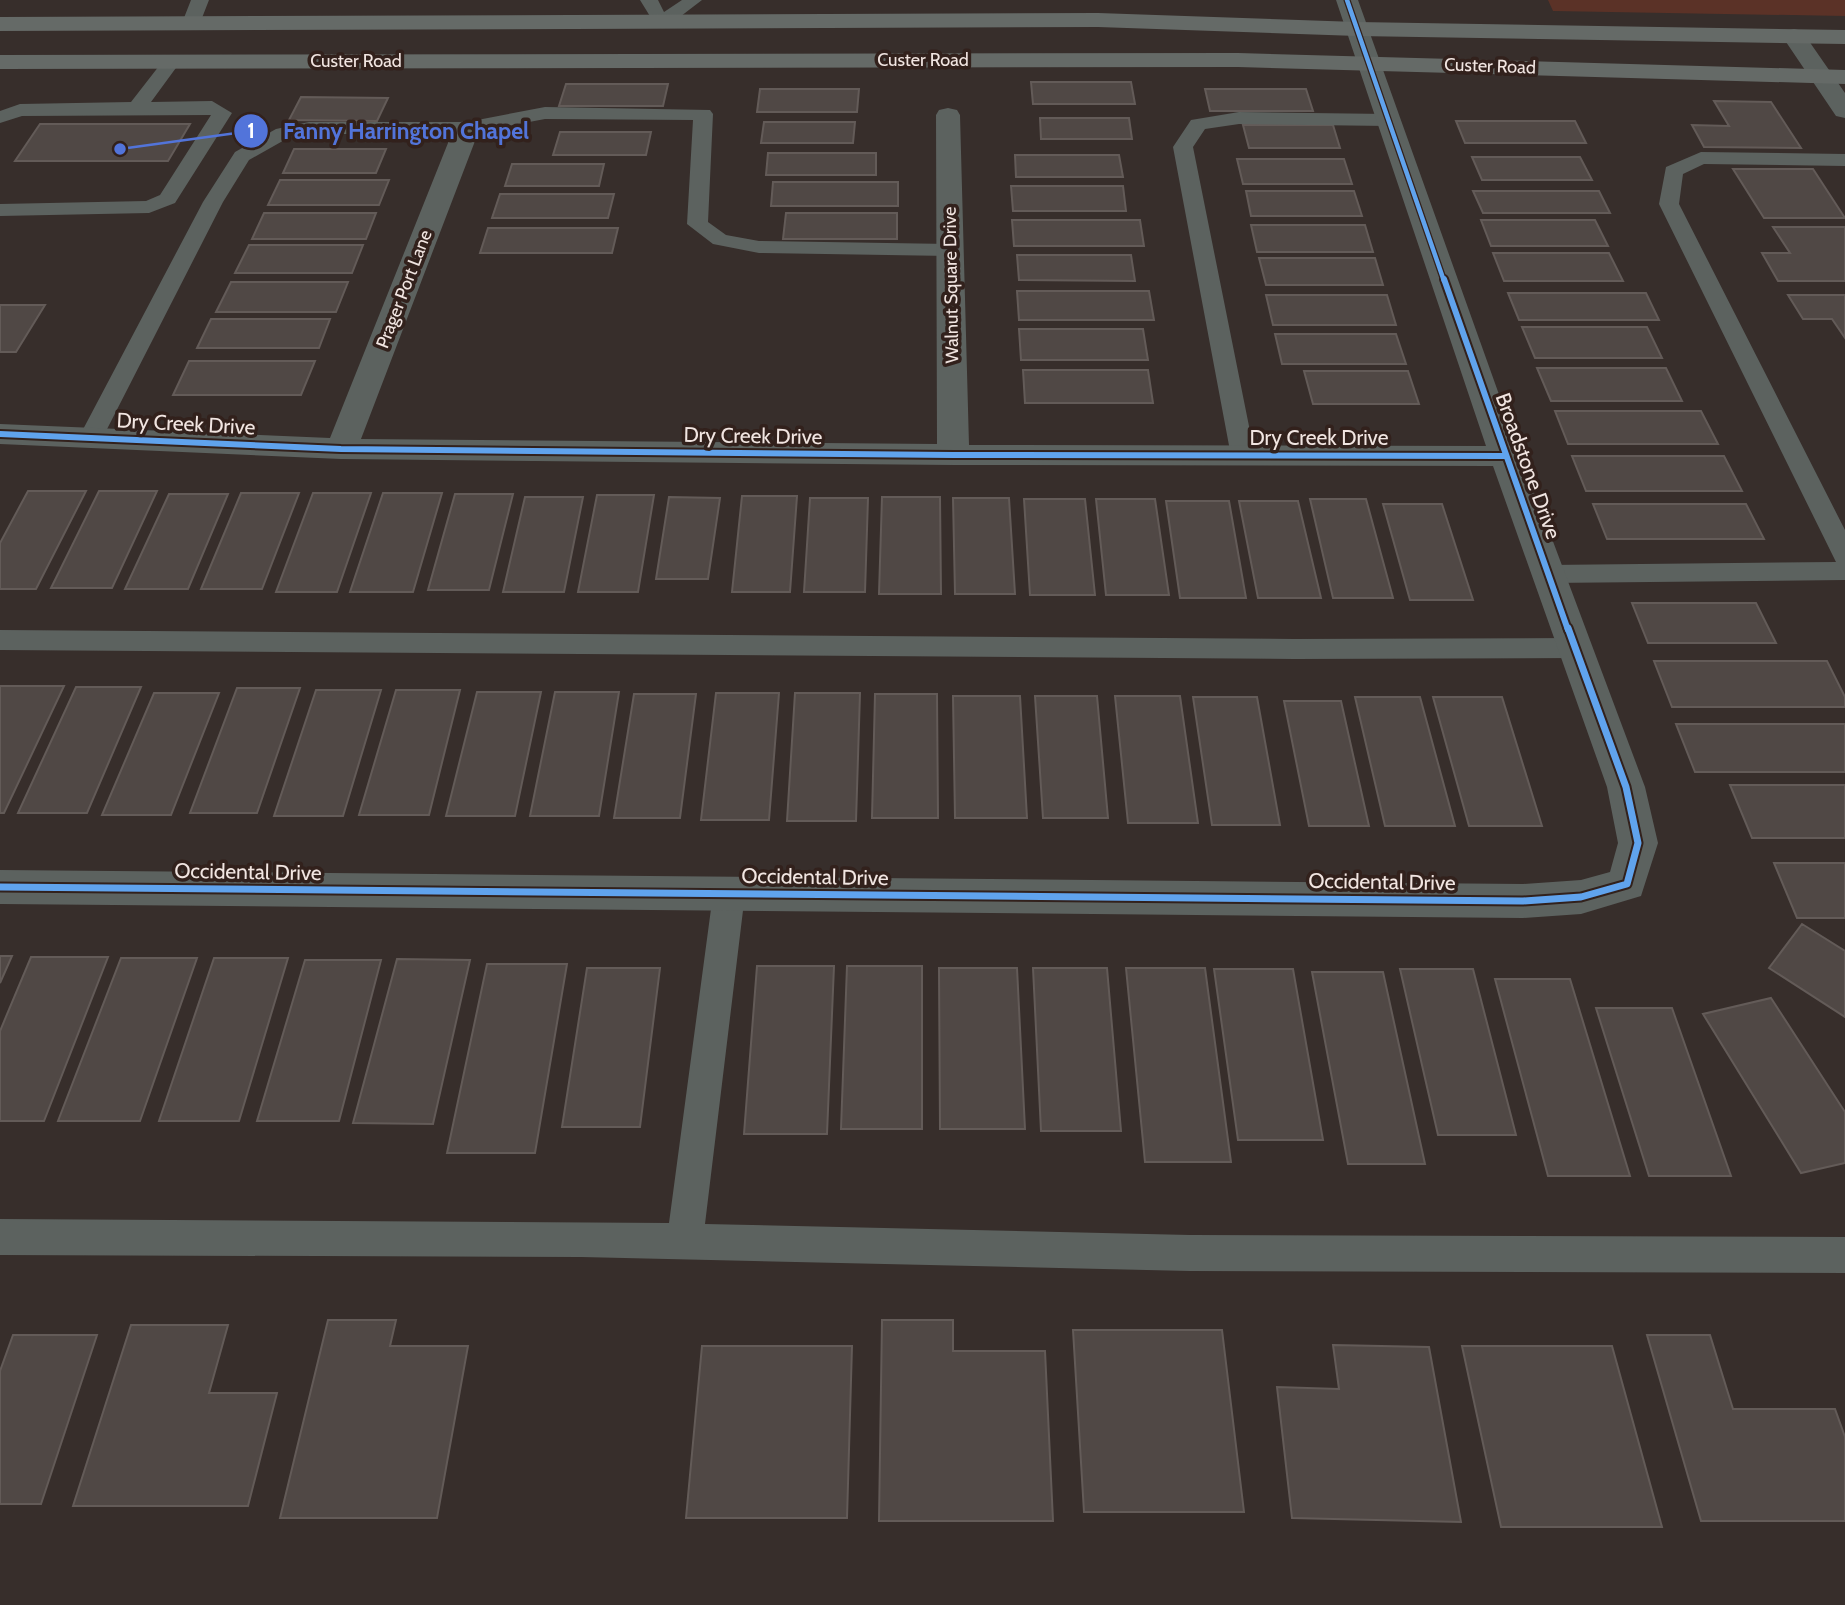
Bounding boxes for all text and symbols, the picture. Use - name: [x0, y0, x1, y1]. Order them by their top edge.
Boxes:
- street label: Custer Road: [877, 49, 969, 71]
- street label: Custer Road: [310, 50, 402, 72]
- street label: Custer Road: [1444, 53, 1536, 79]
- callout: Fanny Harrington Chapel: [234, 109, 543, 153]
- text: Fanny Harrington Chapel: [283, 117, 529, 145]
- text: 1: [247, 118, 255, 143]
- street label: Walnut Square Drive: [939, 207, 963, 363]
- street label: Prager Port Lane: [371, 227, 437, 351]
- street label: Broadstone Drive: [1490, 389, 1567, 543]
- street label: Dry Creek Drive: [116, 407, 256, 440]
- street label: Dry Creek Drive: [683, 422, 823, 449]
- street label: Dry Creek Drive: [1250, 425, 1389, 450]
- street label: Occidental Drive: [174, 858, 322, 885]
- street label: Occidental Drive: [741, 863, 889, 890]
- street label: Occidental Drive: [1308, 868, 1456, 895]

